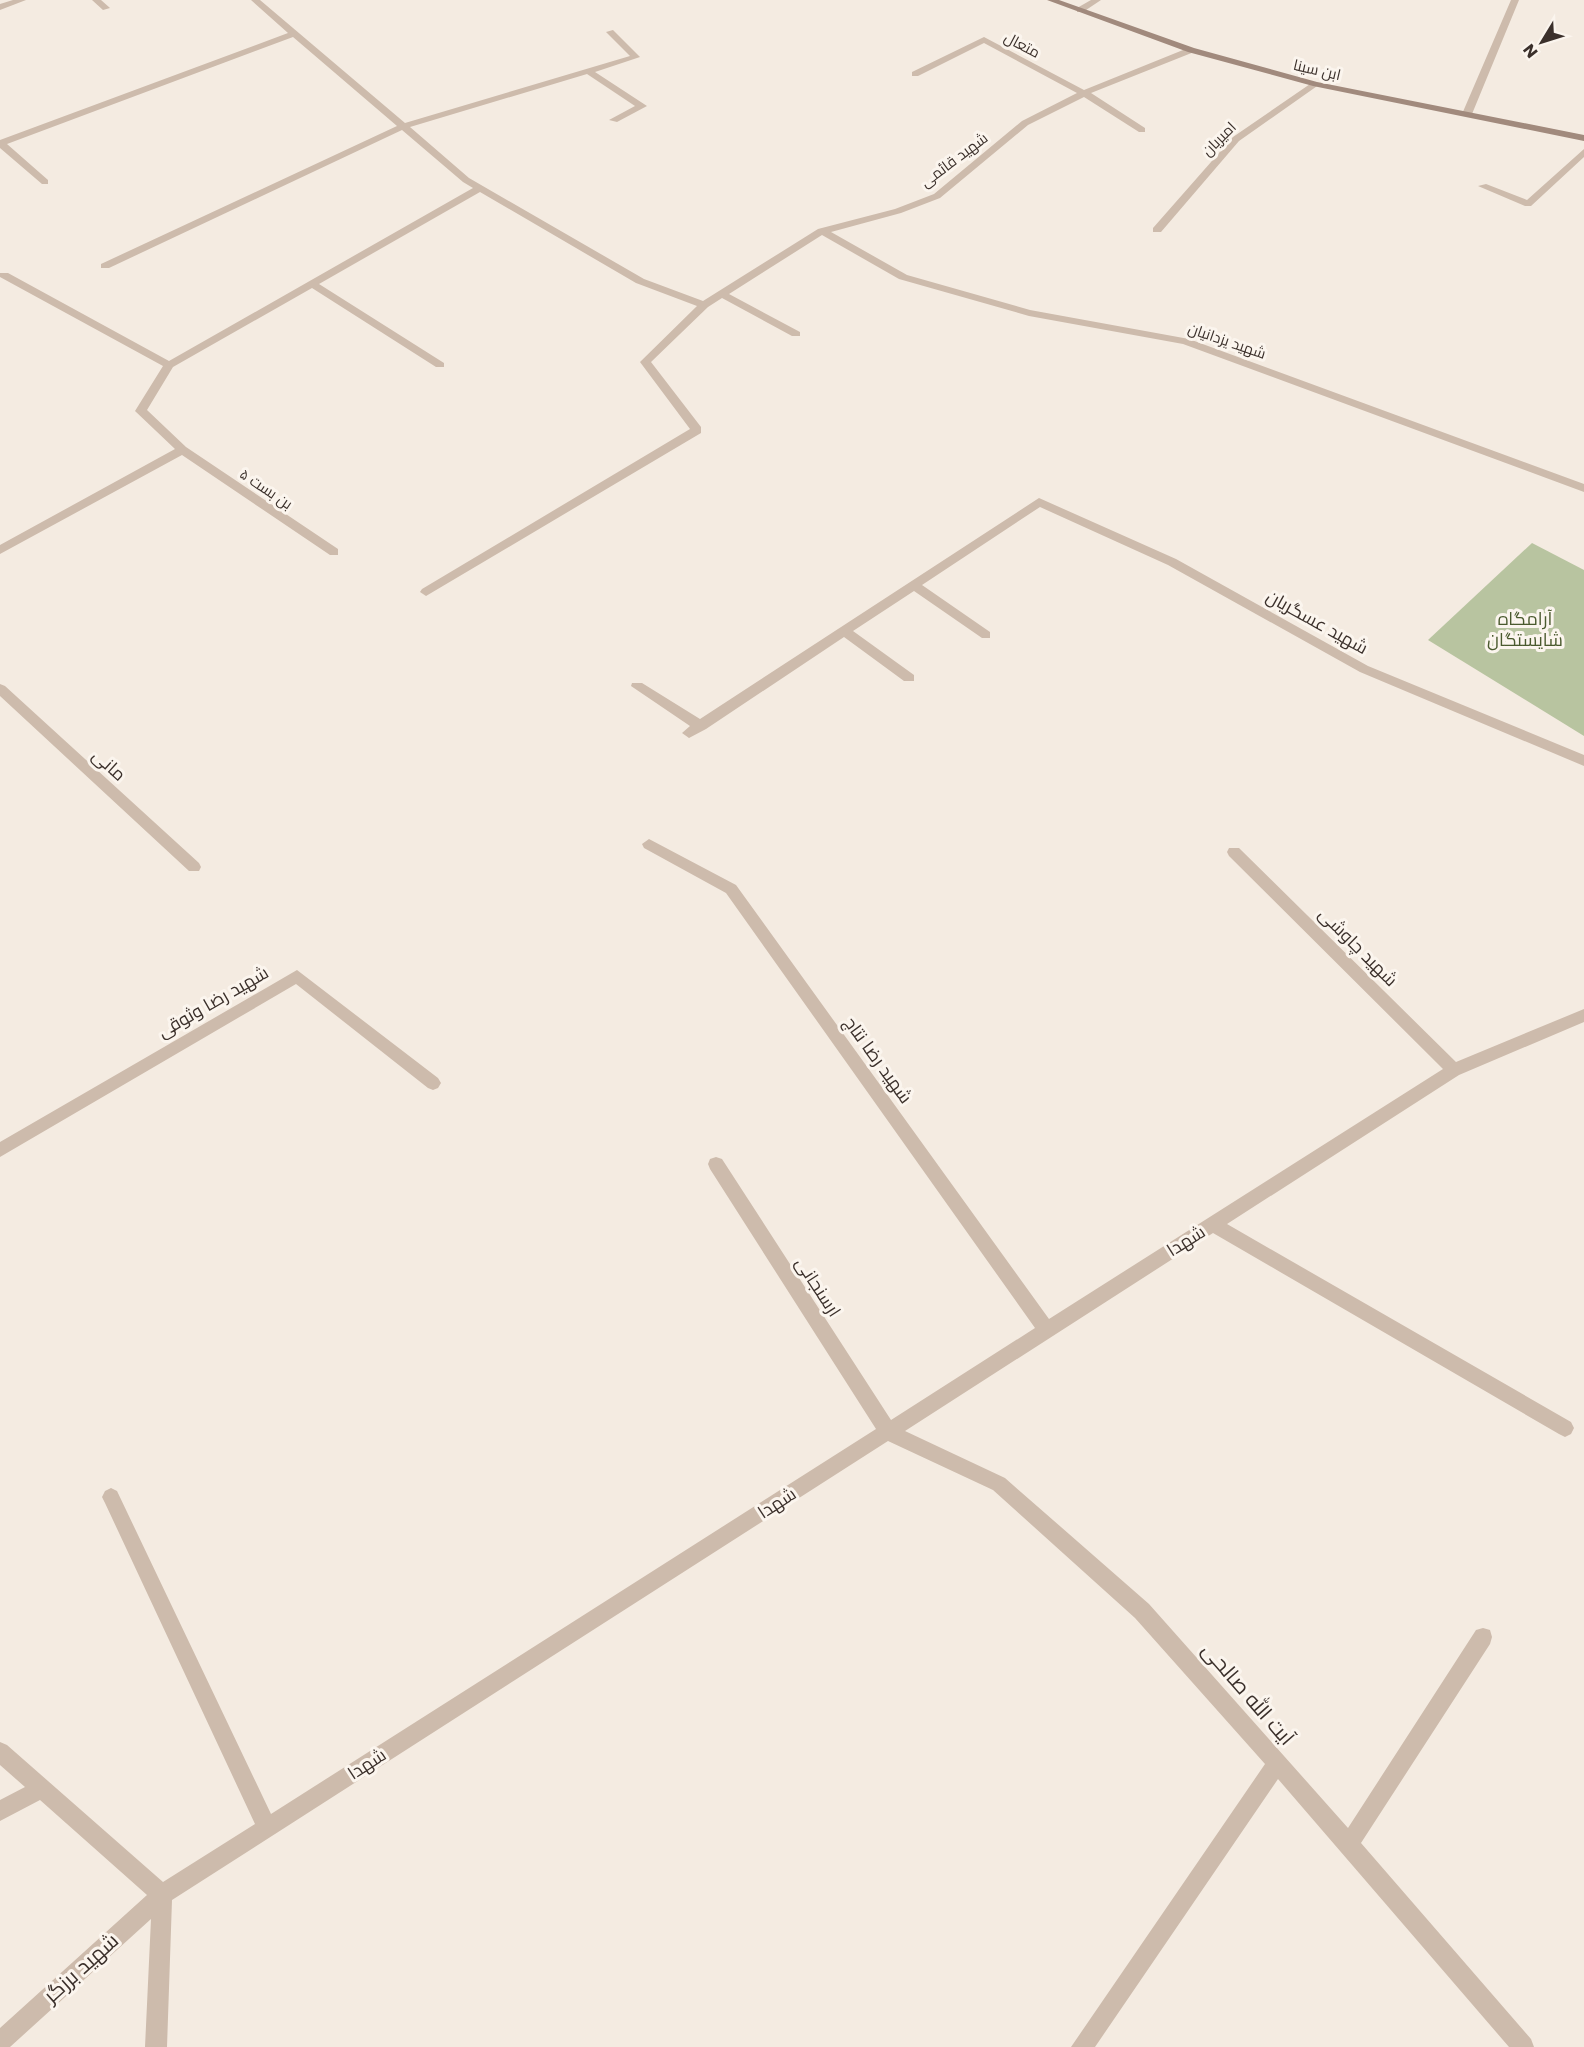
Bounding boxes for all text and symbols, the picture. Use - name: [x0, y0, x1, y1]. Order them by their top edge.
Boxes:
- north arrow: [1512, 12, 1572, 72]
- street label: متعال: [1001, 26, 1044, 63]
- text: N: [1518, 39, 1543, 63]
- street label: ابن سینا: [1291, 54, 1343, 85]
- street label: امیریان: [1197, 117, 1241, 161]
- street label: شهید قائمی: [916, 127, 992, 192]
- street label: شهید یزدانیان: [1185, 317, 1269, 364]
- street label: بن بست ۵: [236, 463, 297, 514]
- street label: شهید عسگریان: [1262, 583, 1373, 660]
- park label: آرامگاه شایستگان: [1487, 606, 1563, 652]
- street label: مانی: [87, 743, 132, 786]
- street label: شهید چاوشی: [1313, 902, 1403, 992]
- street label: شهید رضا وثوقی: [153, 960, 273, 1043]
- street label: شهید رضا نتاج: [838, 1011, 918, 1108]
- street label: شهدا: [1162, 1219, 1210, 1262]
- street label: ارسنجانی: [790, 1252, 847, 1321]
- street label: شهدا: [753, 1481, 801, 1524]
- street label: آیت الله صالحی: [1196, 1636, 1301, 1752]
- street label: شهدا: [343, 1742, 391, 1785]
- street label: شهید برزگر: [36, 1926, 125, 2010]

